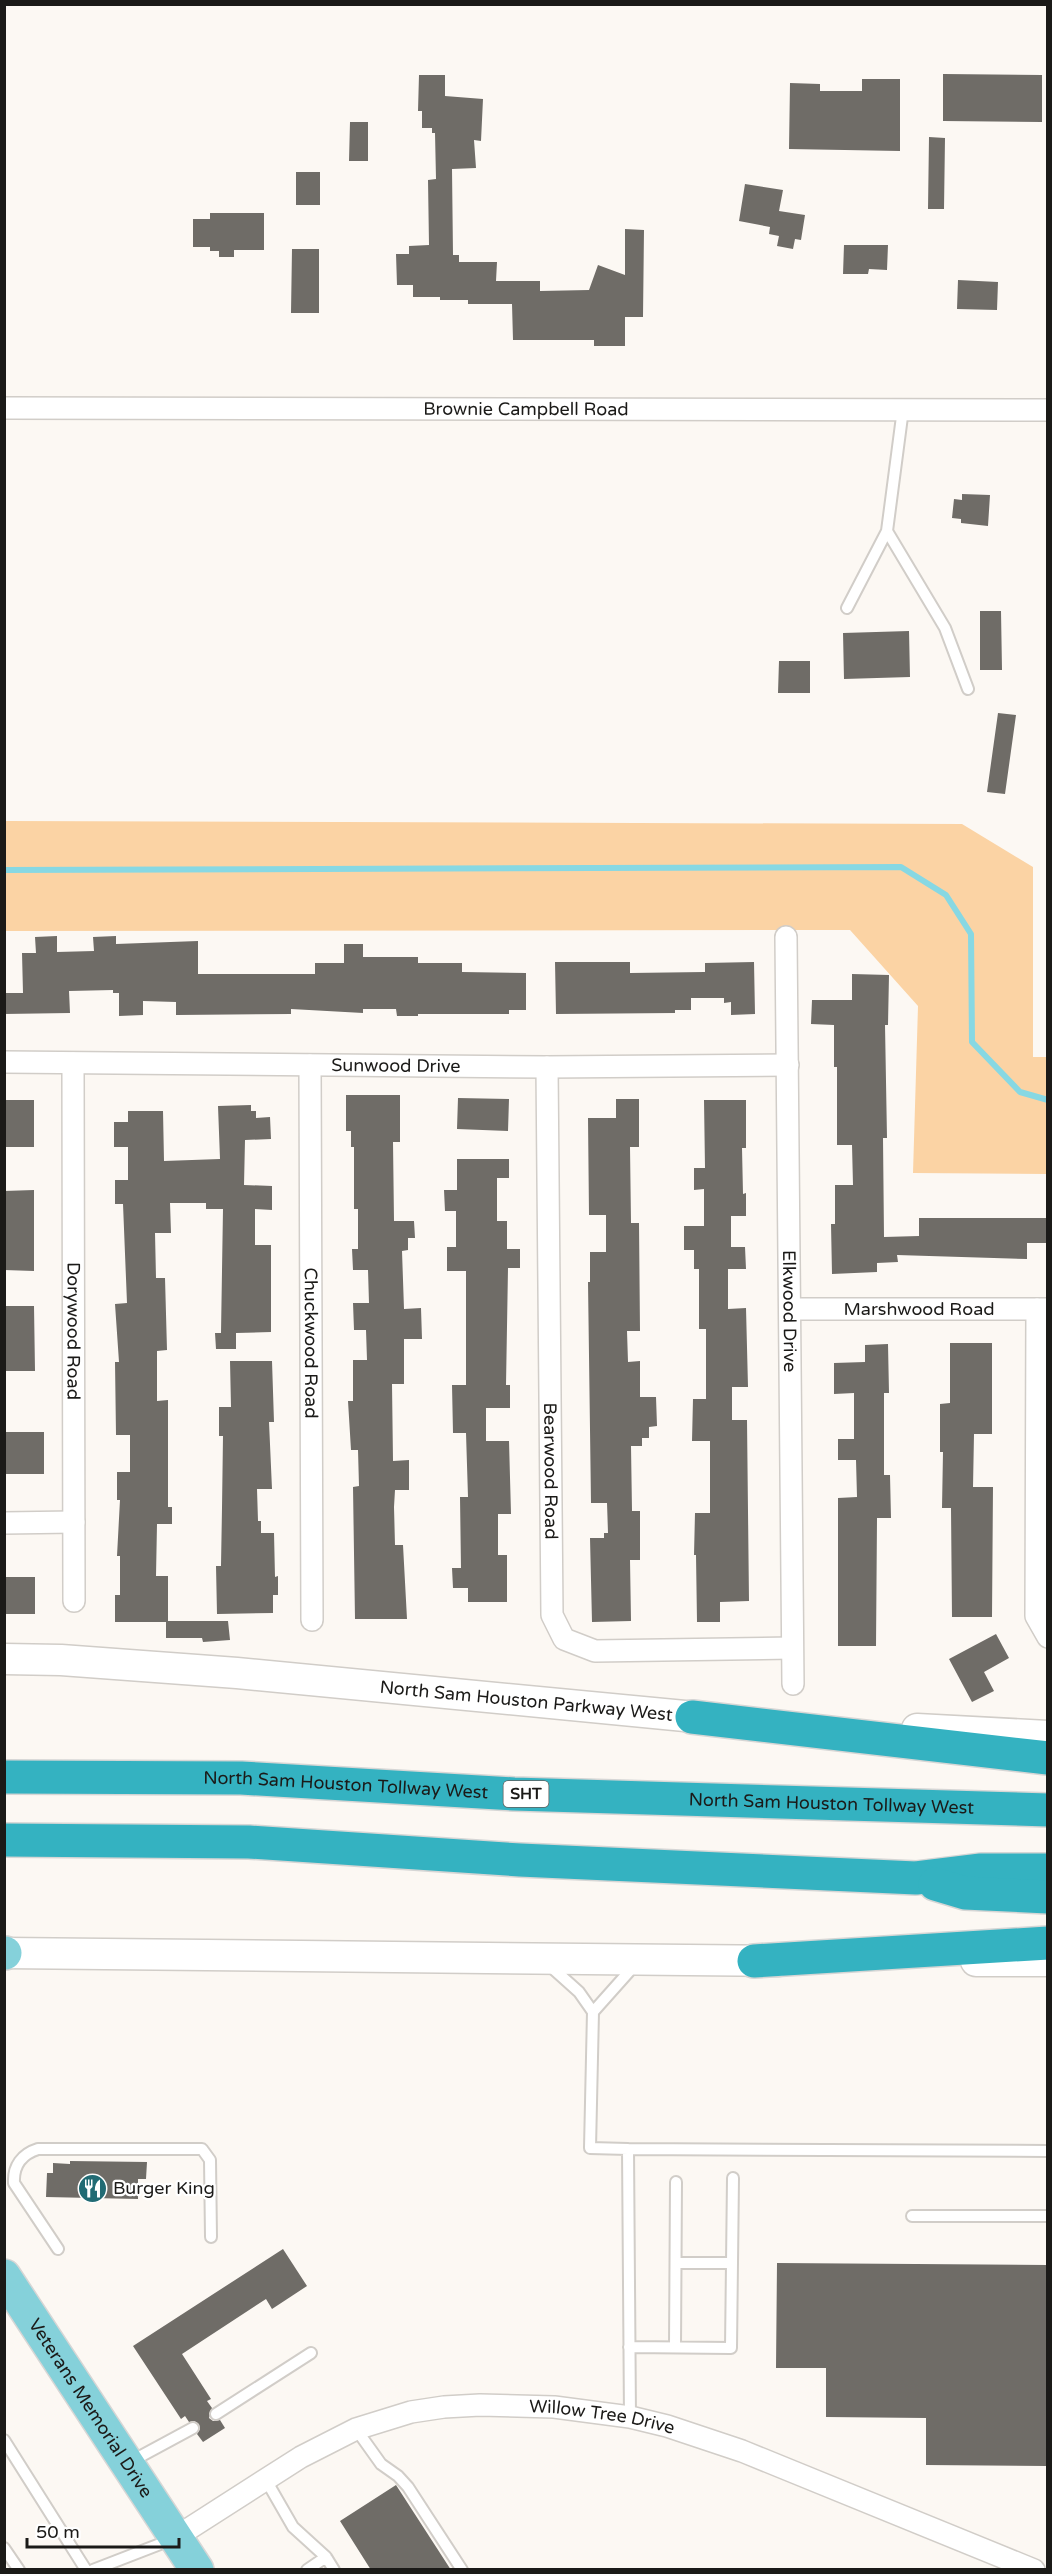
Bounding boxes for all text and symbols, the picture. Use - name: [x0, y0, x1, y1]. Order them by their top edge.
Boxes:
- street label: Brownie Campbell Road: [423, 398, 629, 420]
- street label: Sunwood Drive: [331, 1054, 461, 1077]
- street label: Elkwood Drive: [778, 1250, 801, 1372]
- street label: Dorywood Road: [62, 1262, 85, 1400]
- street label: Chuckwood Road: [300, 1267, 322, 1419]
- street label: Marshwood Road: [843, 1298, 995, 1320]
- street label: Bearwood Road: [539, 1402, 562, 1540]
- street label: North Sam Houston Parkway West: [379, 1676, 674, 1726]
- street label: North Sam Houston Tollway West: [203, 1767, 489, 1803]
- road number: SHT: [504, 1781, 548, 1807]
- street label: North Sam Houston Tollway West: [688, 1788, 975, 1819]
- restaurant icon: Burger King: [76, 2172, 108, 2204]
- place label: Burger King: [113, 2177, 215, 2199]
- street label: Veterans Memorial Drive: [24, 2314, 157, 2502]
- street label: Willow Tree Drive: [529, 2395, 678, 2439]
- scale bar: [27, 2511, 178, 2549]
- text: 50 m: [36, 2521, 80, 2543]

